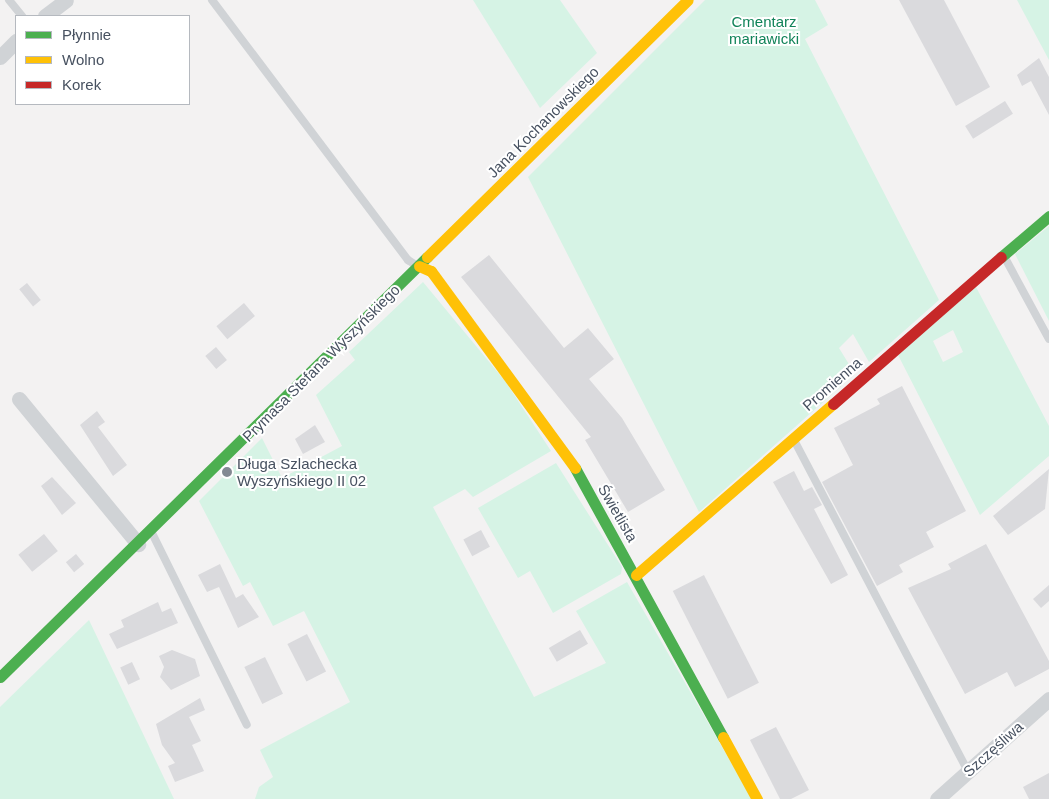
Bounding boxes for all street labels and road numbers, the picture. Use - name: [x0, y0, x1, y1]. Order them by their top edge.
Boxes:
- street label: Jana Kochanowskiego: [484, 63, 602, 181]
- street label: Prymasa Stefana Wyszyńskiego: [239, 281, 403, 445]
- street label: Promienna: [799, 353, 865, 415]
- street label: Świetlista: [594, 481, 642, 545]
- street label: Szczęśliwa: [959, 717, 1027, 781]

